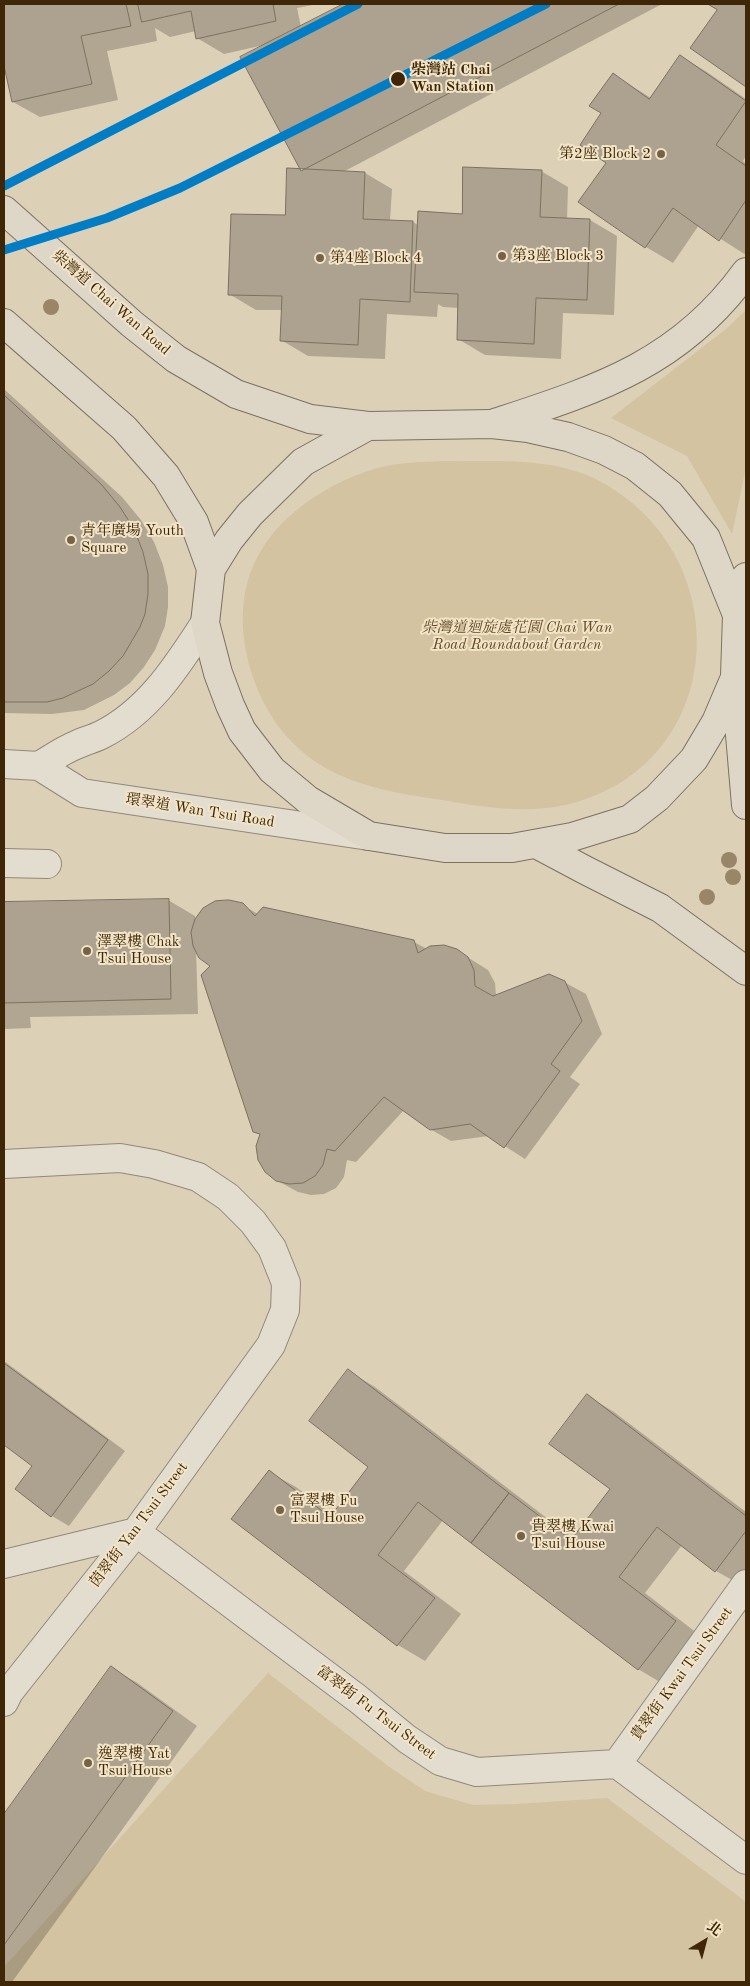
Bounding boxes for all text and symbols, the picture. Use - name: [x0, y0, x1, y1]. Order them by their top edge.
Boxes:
- place label: 柴灣站 Chai Wan Station: [411, 61, 494, 96]
- marker: 柴灣站 Chai Wan Station: [389, 70, 407, 88]
- place label: 第2座 Block 2: [559, 145, 651, 163]
- marker: 第2座 Block 2: [655, 148, 667, 160]
- street label: 柴灣道 Chai Wan Road: [48, 247, 174, 359]
- place label: 第3座 Block 3: [512, 247, 604, 265]
- place label: 第4座 Block 4: [330, 249, 422, 267]
- marker: 第3座 Block 3: [496, 250, 508, 262]
- marker: 第4座 Block 4: [314, 252, 326, 264]
- place label: 青年廣場 Youth Square: [81, 522, 184, 557]
- marker: 青年廣場 Youth Square: [65, 534, 77, 546]
- park label: 柴灣道迴旋處花園 Chai Wan Road Roundabout Garden: [422, 619, 612, 654]
- street label: 環翠道 Wan Tsui Road: [124, 790, 276, 832]
- place label: 澤翠樓 Chak Tsui House: [97, 933, 180, 968]
- marker: 澤翠樓 Chak Tsui House: [81, 945, 93, 957]
- street label: 茵翠街 Yan Tsui Street: [86, 1459, 192, 1591]
- place label: 富翠樓 Fu Tsui House: [290, 1492, 364, 1527]
- marker: 富翠樓 Fu Tsui House: [274, 1504, 286, 1516]
- place label: 貴翠樓 Kwai Tsui House: [531, 1518, 614, 1553]
- marker: 貴翠樓 Kwai Tsui House: [515, 1530, 527, 1542]
- street label: 貴翠街 Kwai Tsui Street: [628, 1604, 736, 1744]
- street label: 富翠街 Fu Tsui Street: [313, 1662, 439, 1764]
- place label: 逸翠樓 Yat Tsui House: [98, 1745, 172, 1780]
- marker: 逸翠樓 Yat Tsui House: [82, 1757, 94, 1769]
- north arrow: [680, 1916, 730, 1966]
- text: 北: [704, 1919, 724, 1939]

